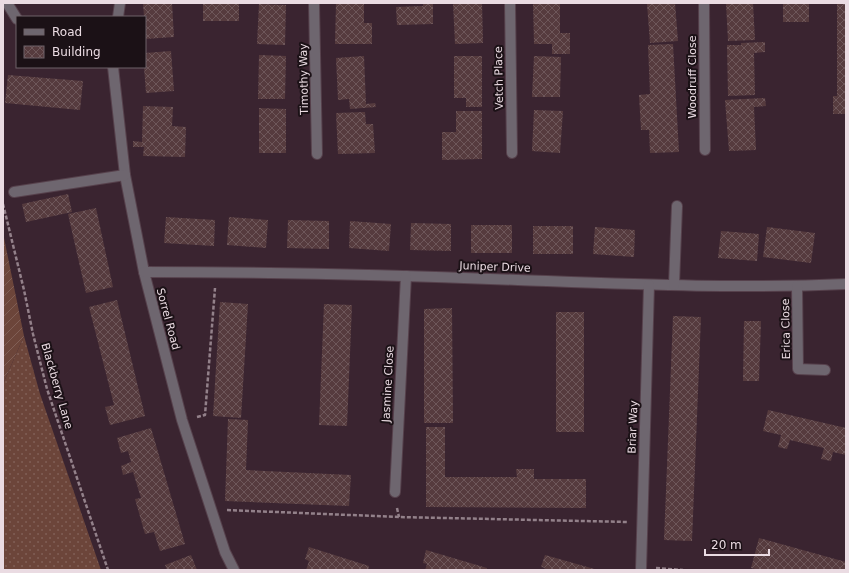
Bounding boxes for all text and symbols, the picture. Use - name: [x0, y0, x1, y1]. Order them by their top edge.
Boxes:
- legend: [16, 16, 146, 68]
- text: Road: [52, 25, 82, 39]
- street label: Woodruff Close: [686, 35, 699, 119]
- street label: Timothy Way: [297, 43, 311, 116]
- text: Building: [52, 45, 101, 59]
- street label: Vetch Place: [492, 46, 506, 110]
- street label: Juniper Drive: [458, 259, 531, 275]
- street label: Sorrel Road: [154, 287, 182, 351]
- street label: Erica Close: [779, 298, 793, 359]
- street label: Blackberry Lane: [38, 341, 76, 431]
- street label: Jasmine Close: [379, 345, 397, 424]
- street label: Briar Way: [626, 400, 640, 454]
- scale bar: [705, 531, 769, 557]
- text: 20 m: [711, 538, 742, 552]

